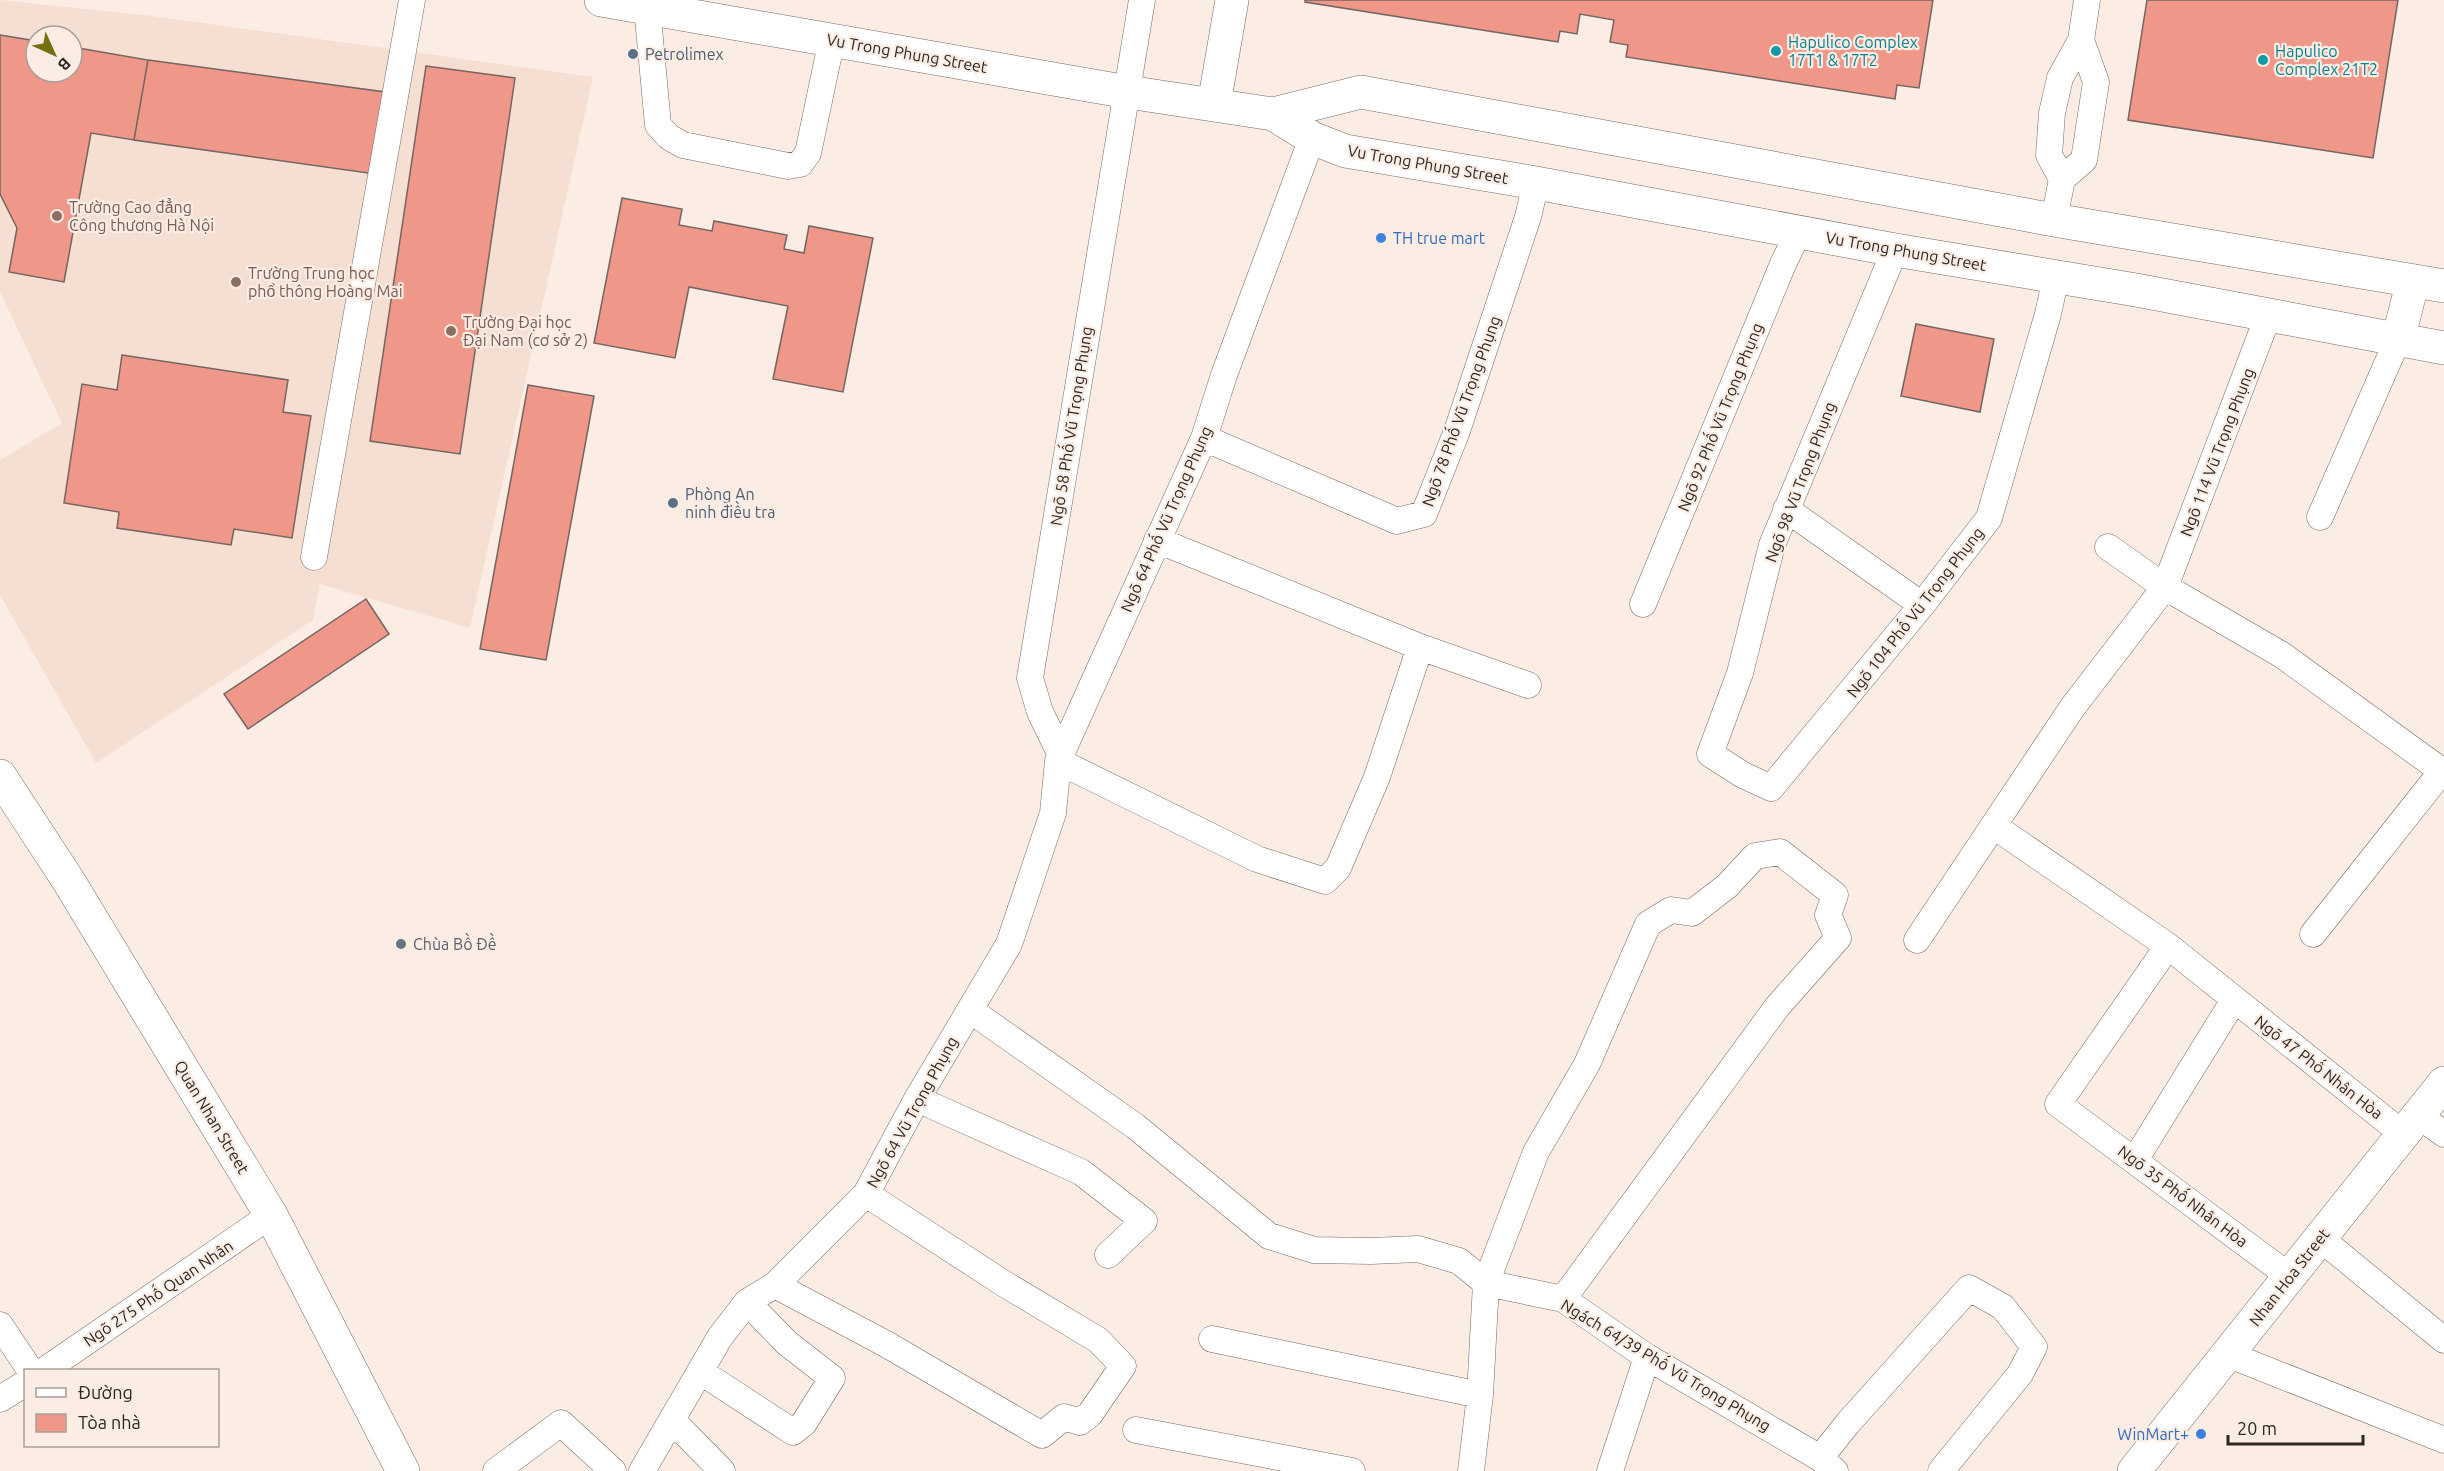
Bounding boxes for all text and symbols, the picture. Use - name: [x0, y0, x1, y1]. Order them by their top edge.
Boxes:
- north arrow: [24, 24, 84, 84]
- street label: Vu Trong Phung Street: [825, 30, 990, 76]
- place label: Hapulico Complex 17T1 & 17T2: [1788, 33, 1918, 69]
- place label: Hapulico Complex 21T2: [2275, 42, 2378, 78]
- marker: Hapulico Complex 17T1 & 17T2: [1769, 44, 1783, 58]
- place label: Petrolimex: [645, 45, 724, 63]
- marker: Petrolimex: [626, 47, 640, 61]
- marker: Hapulico Complex 21T2: [2256, 53, 2270, 67]
- text: B: [54, 54, 75, 75]
- street label: Vu Trong Phung Street: [1346, 141, 1511, 187]
- place label: Trường Cao đẳng Công thương Hà Nội: [69, 198, 214, 234]
- marker: Trường Cao đẳng Công thương Hà Nội: [50, 209, 64, 223]
- street label: Vu Trong Phung Street: [1824, 228, 1989, 274]
- place label: TH true mart: [1393, 229, 1486, 247]
- marker: TH true mart: [1374, 231, 1388, 245]
- place label: Trường Trung học phổ thông Hoàng Mai: [248, 264, 403, 300]
- marker: Trường Trung học phổ thông Hoàng Mai: [229, 275, 243, 289]
- street label: Ngõ 78 Phố Vũ Trọng Phụng: [1415, 312, 1504, 509]
- place label: Trường Đại học Đại Nam (cơ sở 2): [463, 313, 588, 350]
- street label: Ngõ 92 Phố Vũ Trọng Phụng: [1671, 319, 1766, 514]
- marker: Trường Đại học Đại Nam (cơ sở 2): [444, 324, 458, 338]
- street label: Ngõ 58 Phố Vũ Trọng Phụng: [1043, 324, 1096, 527]
- street label: Ngõ 114 Vũ Trọng Phụng: [2177, 365, 2257, 539]
- street label: Ngõ 98 Vũ Trọng Phụng: [1761, 399, 1839, 565]
- street label: Ngõ 64 Phố Vũ Trọng Phụng: [1114, 422, 1215, 615]
- place label: Phòng An ninh điều tra: [685, 485, 775, 521]
- marker: Phòng An ninh điều tra: [666, 496, 680, 510]
- street label: Ngõ 104 Phố Vũ Trọng Phụng: [1841, 522, 1987, 701]
- place label: Chùa Bồ Đề: [413, 932, 497, 953]
- marker: Chùa Bồ Đề: [394, 937, 408, 951]
- street label: Ngõ 47 Phố Nhân Hòa: [2251, 1009, 2388, 1123]
- street label: Ngõ 64 Vũ Trọng Phụng: [863, 1033, 961, 1191]
- street label: Quan Nhan Street: [171, 1057, 253, 1177]
- street label: Ngõ 35 Phố Nhân Hòa: [2115, 1139, 2253, 1251]
- street label: Nhan Hoa Street: [2245, 1224, 2333, 1329]
- street label: Ngõ 275 Phố Quan Nhân: [78, 1234, 236, 1350]
- street label: Ngách 64/39 Phố Vũ Trọng Phụng: [1558, 1293, 1775, 1435]
- legend: [24, 1369, 219, 1447]
- text: Đường: [78, 1382, 133, 1402]
- scale bar: [2228, 1408, 2363, 1446]
- text: Tòa nhà: [78, 1412, 141, 1432]
- text: 20 m: [2237, 1418, 2277, 1438]
- place label: WinMart+: [2117, 1425, 2189, 1443]
- marker: WinMart+: [2194, 1427, 2208, 1441]

